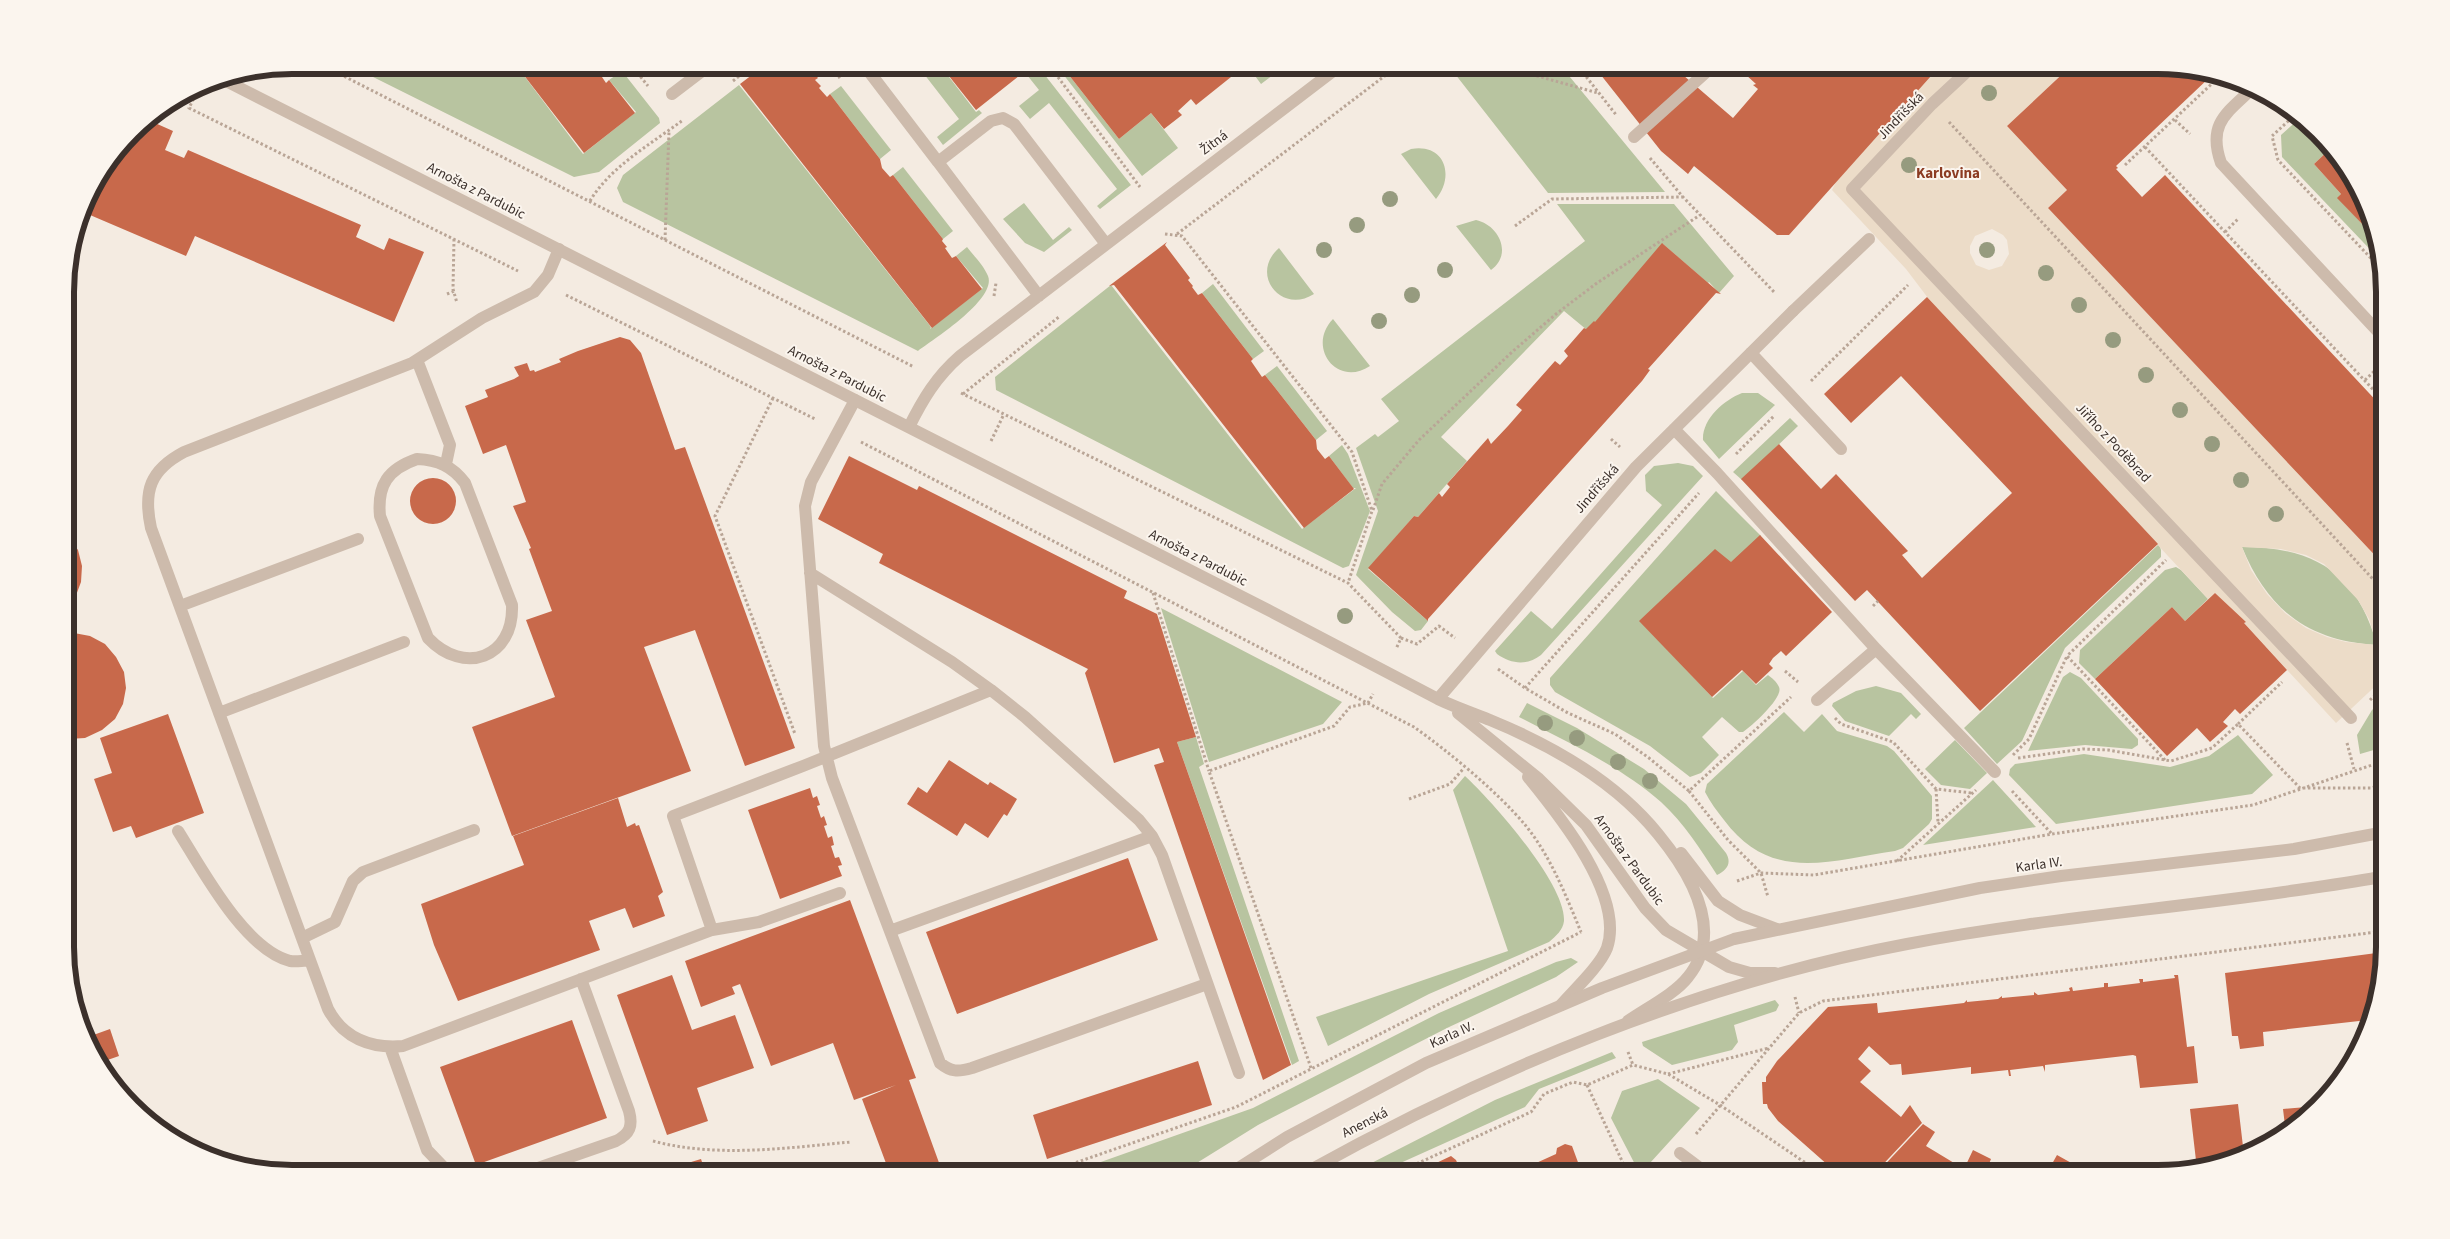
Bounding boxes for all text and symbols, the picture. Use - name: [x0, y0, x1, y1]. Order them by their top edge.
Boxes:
- street label: Jindřišská: [1873, 88, 1929, 144]
- street label: Žitná: [1196, 126, 1232, 160]
- street label: Arnošta z Pardubic: [423, 157, 529, 225]
- district label: Karlovina: [1916, 163, 1980, 184]
- street label: Arnošta z Pardubic: [784, 340, 890, 408]
- street label: Jiřího z Poděbrad: [2071, 399, 2155, 487]
- street label: Jindřišská: [1570, 460, 1624, 518]
- street label: Arnošta z Pardubic: [1145, 524, 1251, 592]
- street label: Arnošta z Pardubic: [1589, 810, 1669, 910]
- street label: Karla IV.: [2014, 852, 2064, 878]
- street label: Karla IV.: [1427, 1016, 1477, 1054]
- street label: Anenská: [1338, 1103, 1392, 1143]

